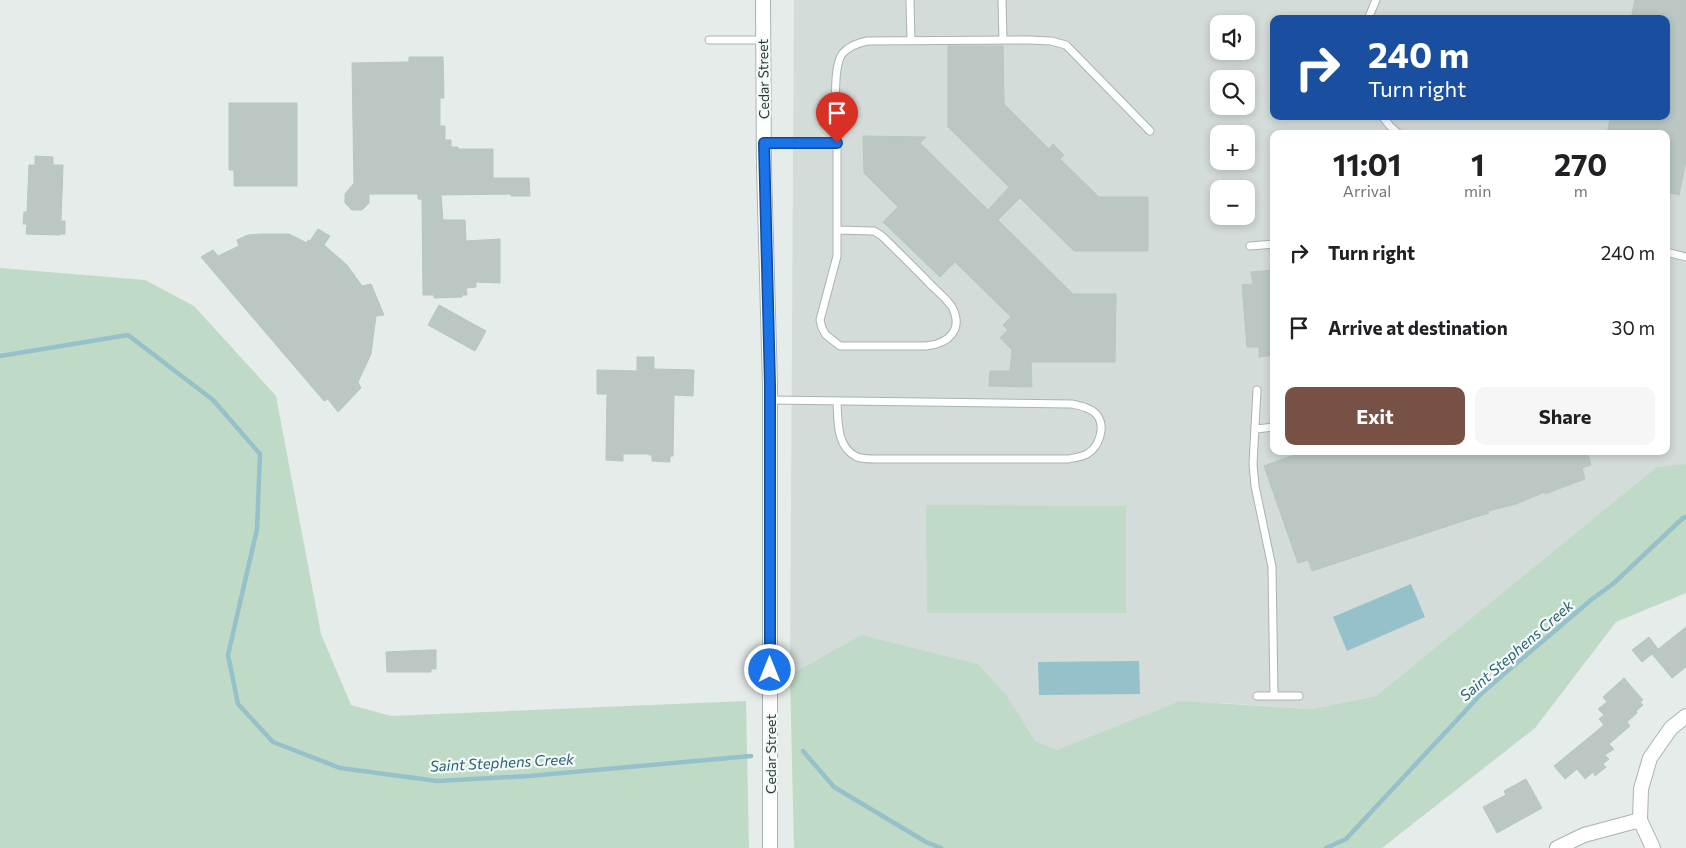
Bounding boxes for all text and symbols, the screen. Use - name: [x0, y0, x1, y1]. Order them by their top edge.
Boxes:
- map controls: [1210, 15, 1255, 225]
- button: sound: [1210, 15, 1255, 60]
- text: 240 m: [1368, 32, 1469, 75]
- icon: right: [1285, 35, 1350, 100]
- street label: Cedar Street: [754, 38, 772, 119]
- button: search: [1210, 70, 1255, 115]
- text: Turn right: [1368, 75, 1466, 102]
- pin: [816, 92, 858, 143]
- icon: arrive: [823, 99, 851, 127]
- button: +: [1210, 125, 1255, 170]
- text: 11:01: [1333, 145, 1401, 182]
- text: 1: [1471, 145, 1485, 182]
- text: 270: [1554, 145, 1607, 182]
- button: −: [1210, 180, 1255, 225]
- text: Arrival: [1343, 181, 1391, 200]
- text: min: [1464, 181, 1491, 200]
- text: m: [1574, 181, 1588, 200]
- icon: right: [1285, 239, 1313, 267]
- text: Turn right: [1328, 241, 1415, 264]
- text: 240 m: [1601, 241, 1655, 264]
- icon: arrive: [1285, 314, 1313, 342]
- text: Arrive at destination: [1328, 316, 1508, 339]
- text: 30 m: [1612, 316, 1655, 339]
- button: Exit: [1285, 387, 1465, 445]
- button: Share: [1475, 387, 1655, 445]
- water label: Saint Stephens Creek: [1456, 595, 1577, 704]
- position arrow: [743, 643, 795, 695]
- street label: Cedar Street: [762, 714, 779, 794]
- water label: Saint Stephens Creek: [429, 749, 575, 775]

